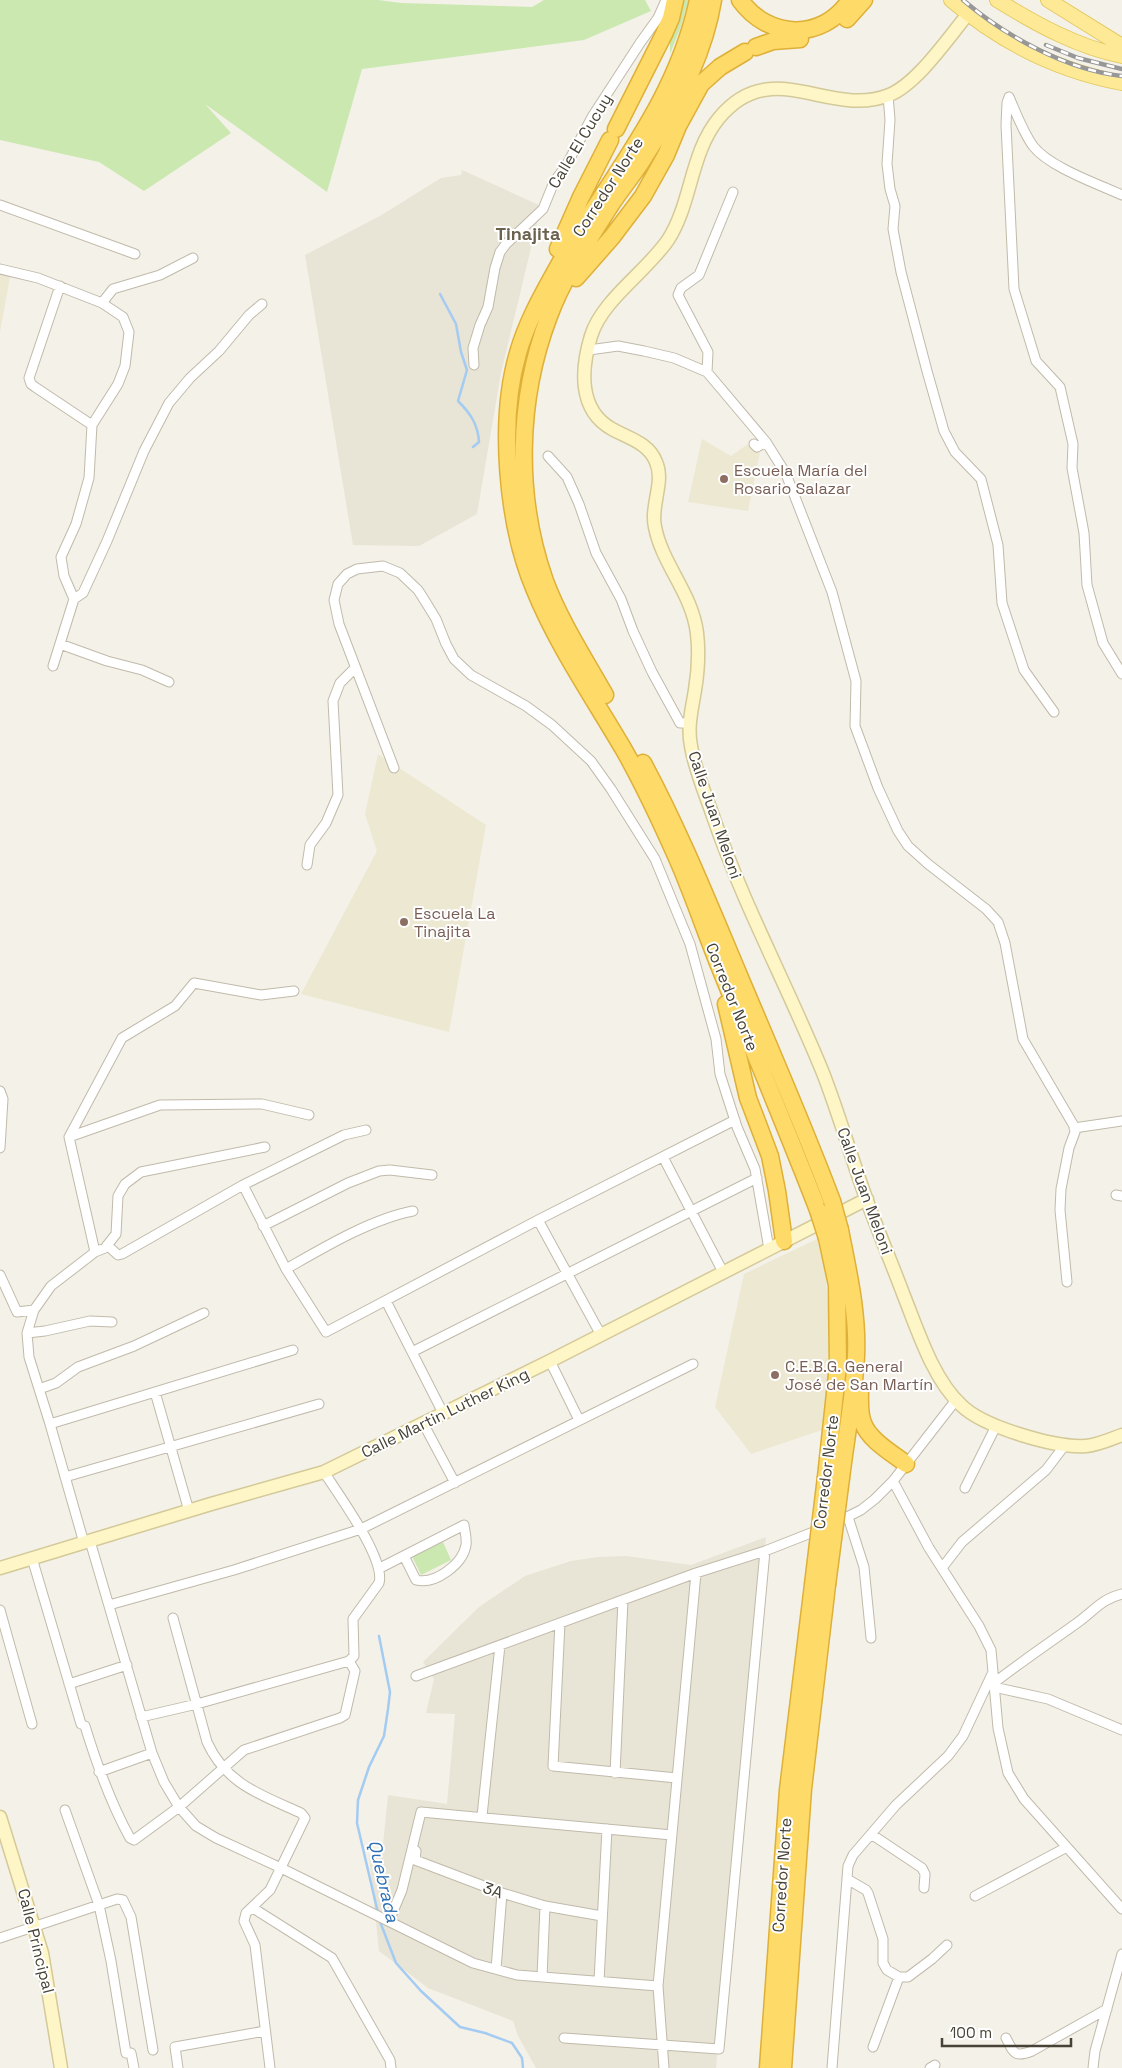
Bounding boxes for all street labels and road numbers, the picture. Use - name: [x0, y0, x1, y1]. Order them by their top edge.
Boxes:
- street label: Calle El Cucuy: [543, 90, 617, 192]
- street label: Corredor Norte: [568, 133, 648, 241]
- street label: Calle Juan Meloni: [683, 748, 747, 882]
- street label: Corredor Norte: [701, 940, 763, 1054]
- street label: Calle Juan Meloni: [832, 1125, 898, 1257]
- street label: Calle Martin Luther King: [358, 1363, 532, 1463]
- street label: Corredor Norte: [809, 1414, 843, 1530]
- street label: Corredor Norte: [768, 1817, 796, 1933]
- street label: 3A: [480, 1877, 506, 1903]
- street label: Calle Principal: [13, 1886, 59, 1996]

